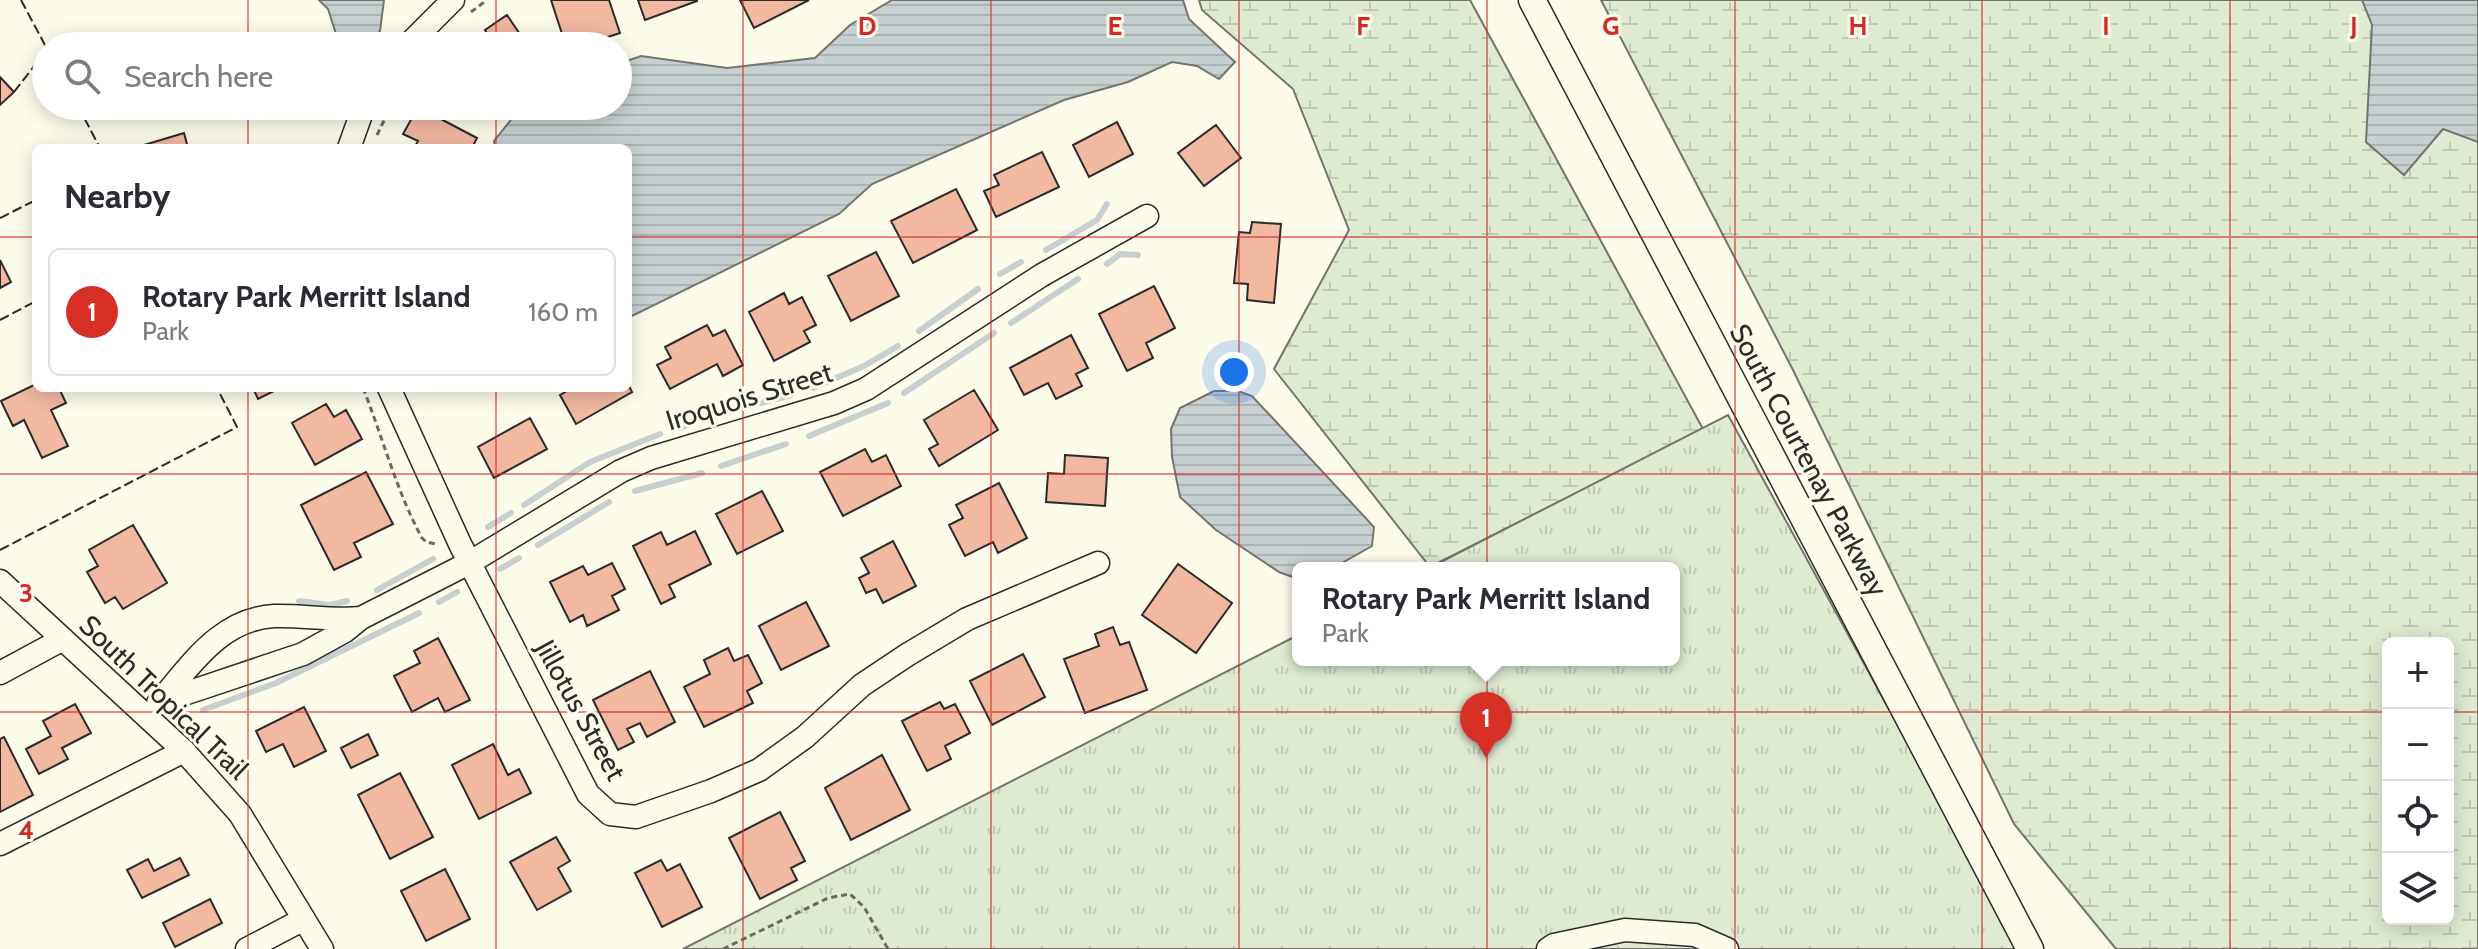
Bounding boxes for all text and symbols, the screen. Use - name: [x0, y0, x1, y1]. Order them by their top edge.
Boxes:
- text: D: [858, 10, 876, 42]
- text: E: [1108, 10, 1122, 42]
- text: F: [1356, 10, 1370, 42]
- text: G: [1602, 10, 1620, 42]
- text: H: [1849, 10, 1867, 42]
- text: I: [2102, 10, 2110, 42]
- text: J: [2349, 10, 2358, 42]
- search box: [32, 32, 632, 120]
- icon: search: [60, 54, 104, 98]
- text: Search here: [124, 58, 273, 95]
- text: Nearby: [64, 175, 171, 217]
- text: Rotary Park Merritt Island: [142, 278, 471, 315]
- text: 1: [87, 296, 97, 328]
- text: 160 m: [528, 296, 598, 328]
- text: Park: [142, 315, 189, 347]
- street label: South Courtenay Parkway: [1723, 318, 1895, 602]
- your location: [1214, 352, 1254, 392]
- street label: Iroquois Street: [662, 355, 836, 437]
- popup: [1292, 562, 1680, 666]
- text: 3: [19, 577, 33, 609]
- text: Rotary Park Merritt Island: [1322, 580, 1650, 617]
- street label: South Tropical Trail: [73, 608, 256, 786]
- text: Park: [1322, 617, 1369, 649]
- street label: Jillotus Street: [528, 633, 633, 786]
- map controls: [2382, 637, 2454, 925]
- button: +: [2382, 637, 2454, 709]
- pin: 1: [1460, 692, 1512, 758]
- button: −: [2382, 709, 2454, 781]
- button: locate: [2382, 781, 2454, 853]
- text: 4: [18, 814, 34, 846]
- button: layers: [2382, 853, 2454, 925]

